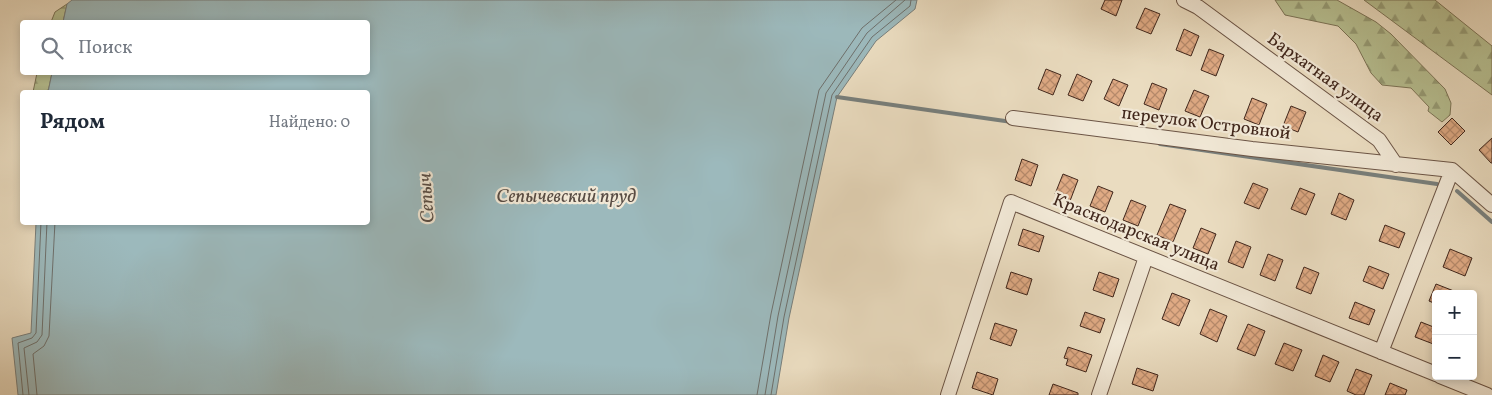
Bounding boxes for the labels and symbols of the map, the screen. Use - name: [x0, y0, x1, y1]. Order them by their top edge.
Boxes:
- street label: Бархатная улица: [1262, 27, 1388, 129]
- street label: переулок Островной: [1120, 101, 1292, 147]
- water label: Сепыч: [412, 172, 442, 224]
- water label: Сепычевский пруд: [496, 184, 636, 210]
- street label: Краснодарская улица: [1049, 188, 1223, 278]

